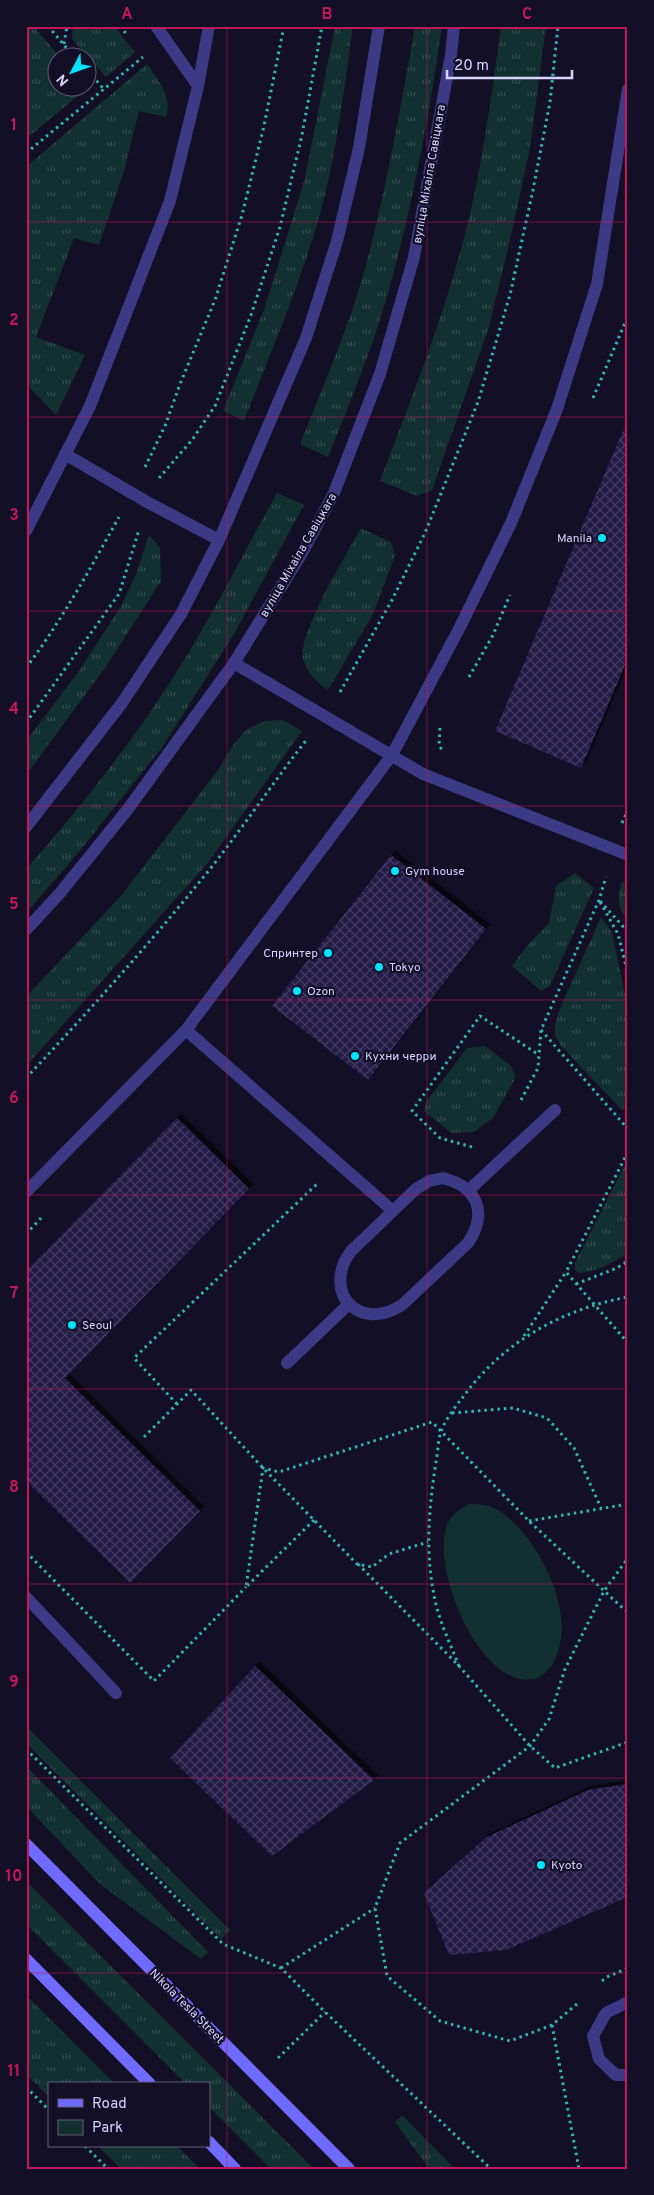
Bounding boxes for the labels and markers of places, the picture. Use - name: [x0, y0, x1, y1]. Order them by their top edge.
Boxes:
- place label: Manila: [557, 531, 592, 547]
- marker: Manila: [596, 532, 608, 544]
- place label: Gym house: [405, 864, 465, 880]
- marker: Gym house: [389, 865, 401, 877]
- place label: Спринтер: [263, 946, 318, 962]
- marker: Спринтер: [322, 947, 334, 959]
- place label: Tokyo: [389, 960, 421, 976]
- marker: Tokyo: [373, 961, 385, 973]
- place label: Ozon: [307, 984, 335, 1000]
- marker: Ozon: [291, 985, 303, 997]
- place label: Кухни черри: [365, 1049, 437, 1065]
- marker: Кухни черри: [349, 1050, 361, 1062]
- place label: Seoul: [82, 1318, 112, 1334]
- marker: Seoul: [66, 1319, 78, 1331]
- place label: Kyoto: [551, 1858, 583, 1874]
- marker: Kyoto: [535, 1859, 547, 1871]

